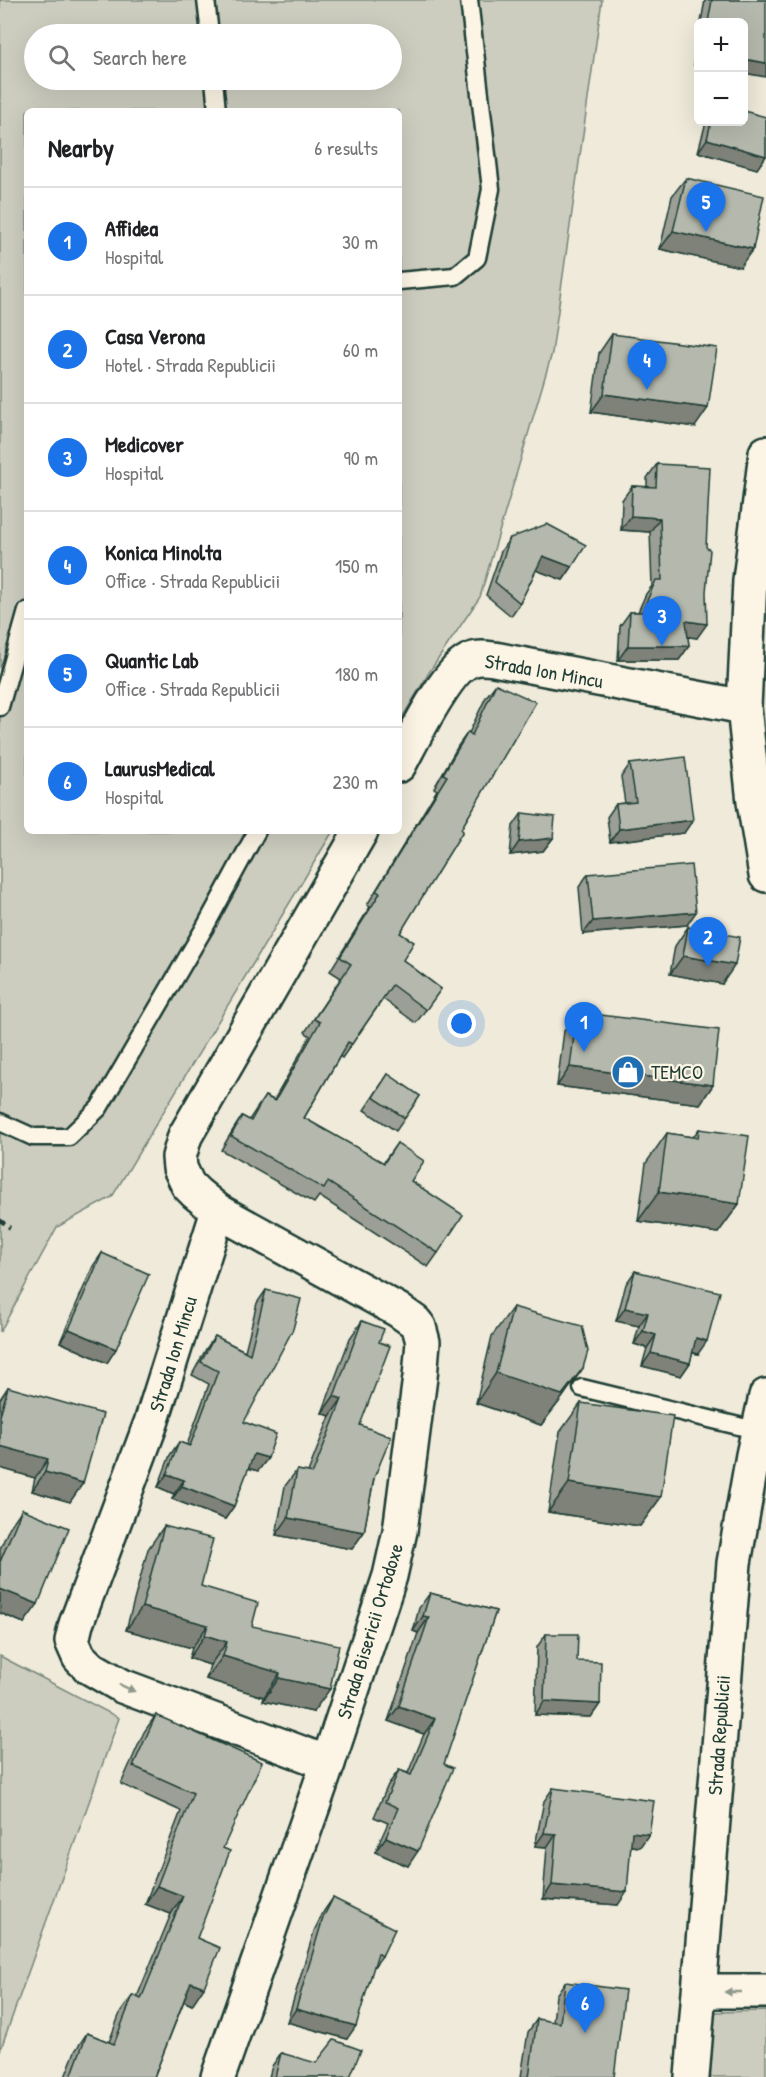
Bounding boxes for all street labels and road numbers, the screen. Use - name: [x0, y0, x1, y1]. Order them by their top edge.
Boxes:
- street label: Strada Ion Mincu: [483, 647, 605, 694]
- street label: Strada Ion Mincu: [142, 1293, 203, 1415]
- street label: Strada Bisericii Ortodoxe: [330, 1540, 409, 1722]
- street label: Strada Republicii: [701, 1674, 736, 1796]

